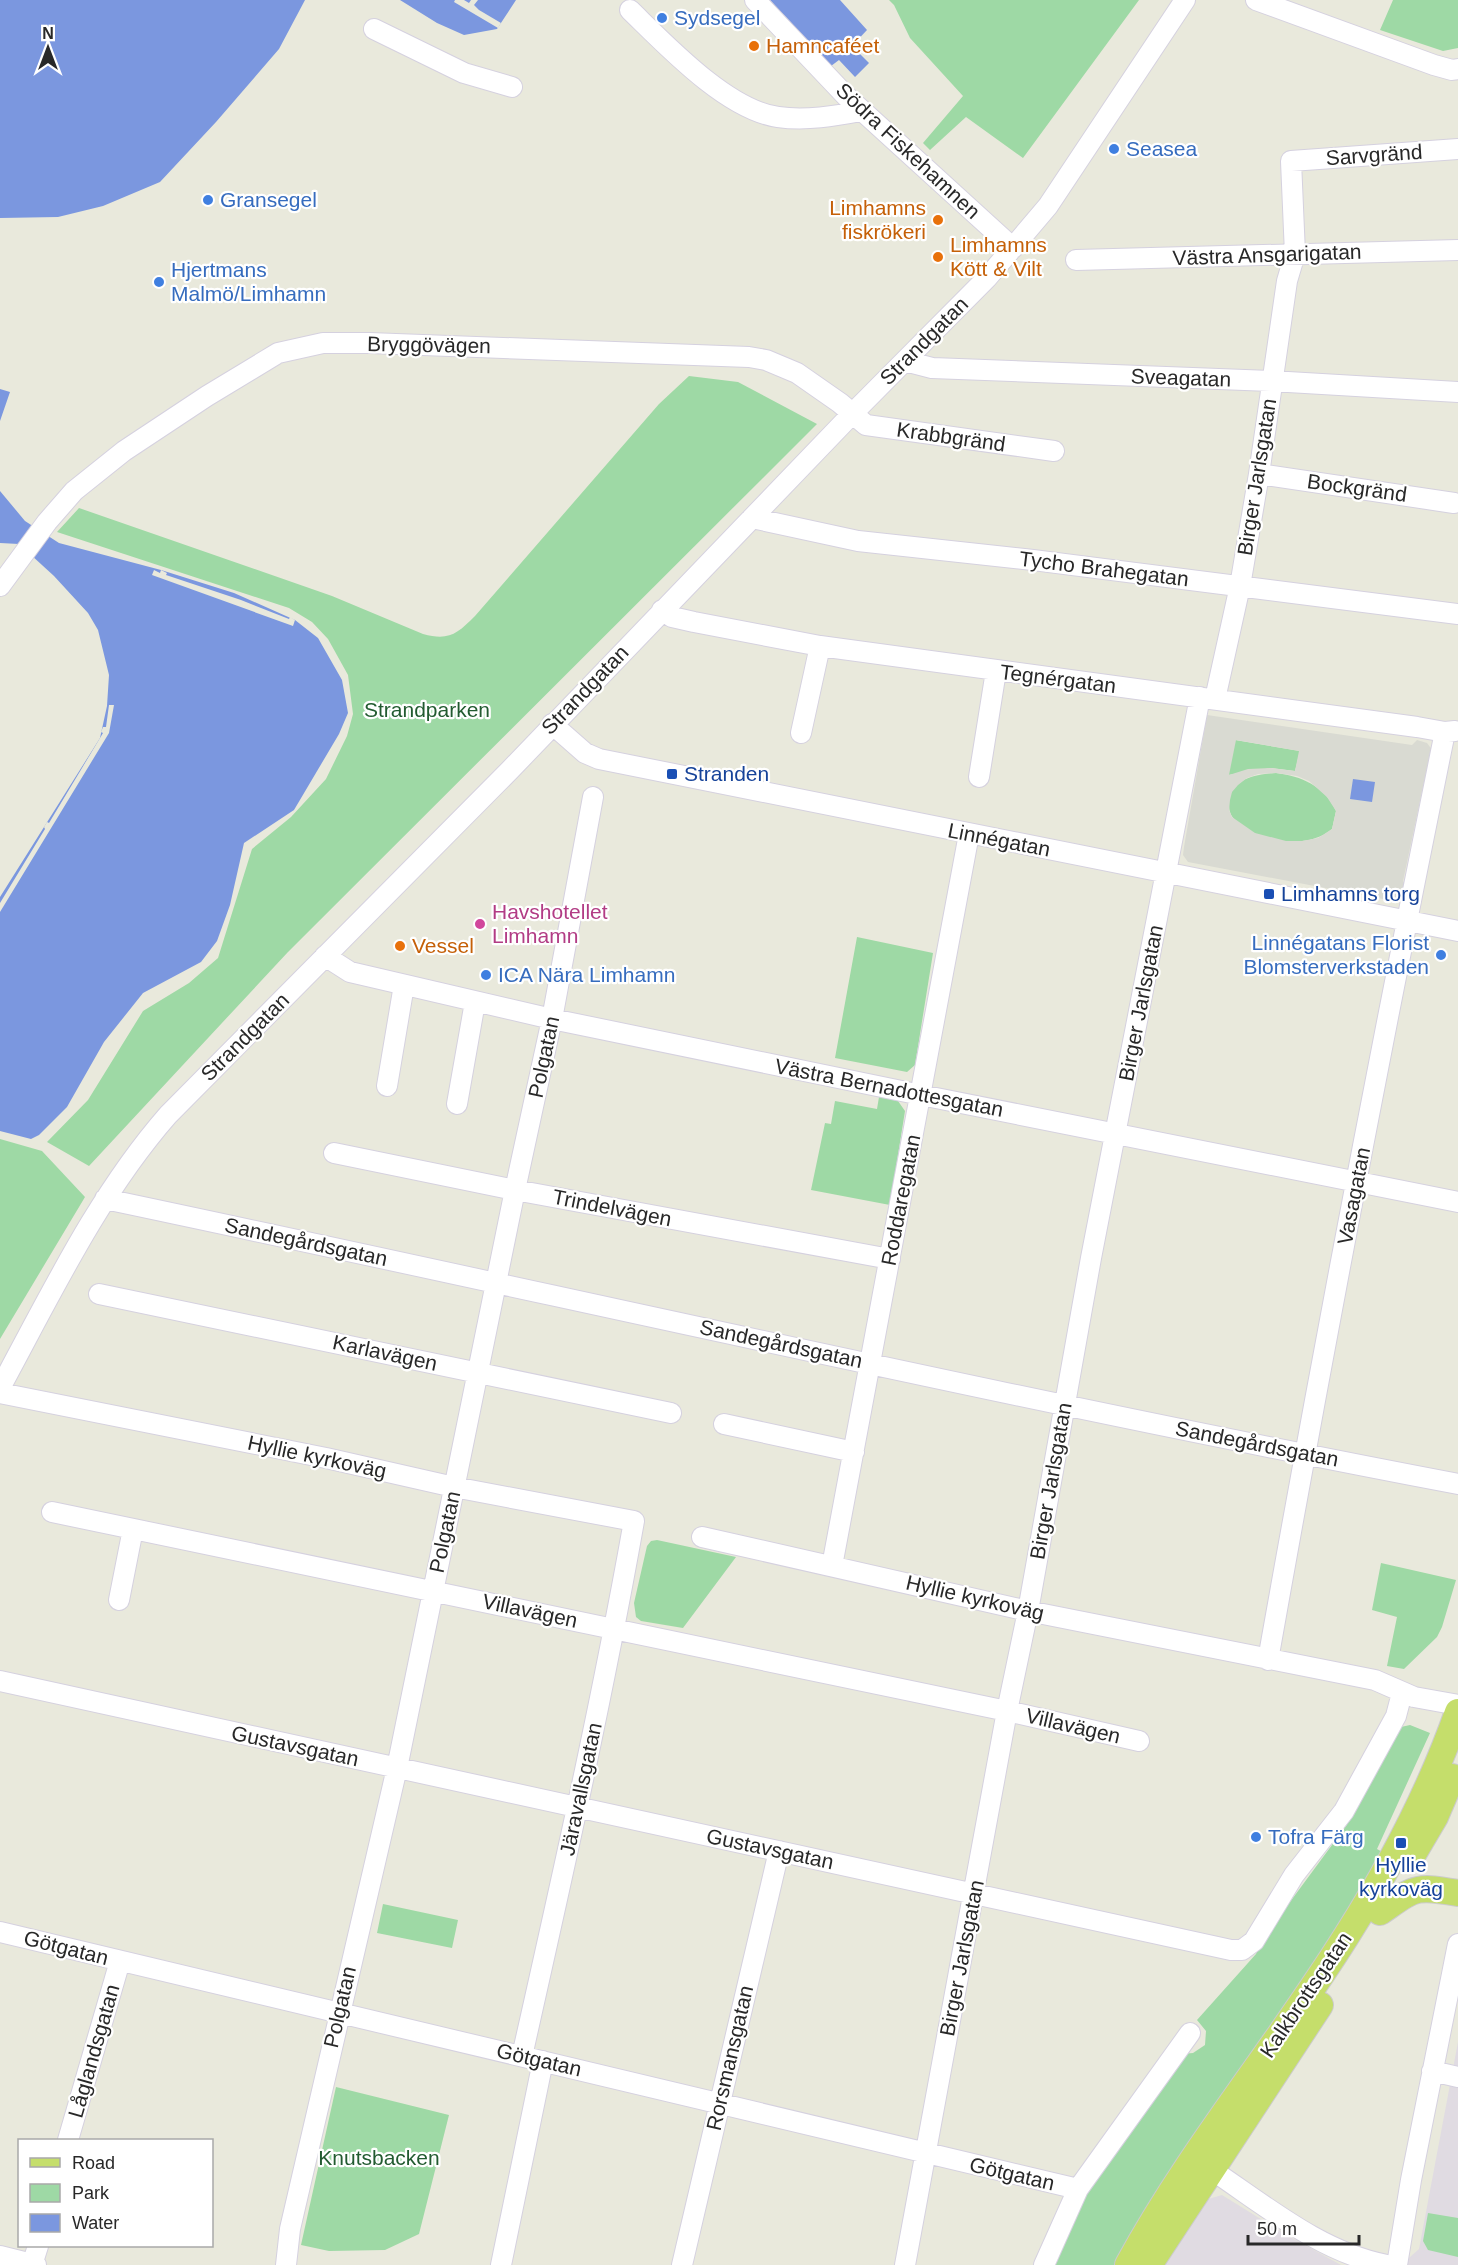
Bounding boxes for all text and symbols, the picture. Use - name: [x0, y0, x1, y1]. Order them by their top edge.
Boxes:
- place label: Sydsegel: [674, 6, 760, 29]
- marker: Sydsegel: [655, 11, 669, 25]
- north arrow: [18, 18, 78, 78]
- text: N: [42, 25, 54, 42]
- place label: Hamncaféet: [766, 34, 879, 57]
- marker: Hamncaféet: [747, 39, 761, 53]
- street label: Södra Fiskehamnen: [832, 78, 985, 223]
- place label: Seasea: [1126, 137, 1198, 160]
- street label: Sarvgränd: [1325, 140, 1423, 169]
- marker: Seasea: [1107, 142, 1121, 156]
- place label: Gransegel: [220, 188, 317, 211]
- marker: Gransegel: [201, 193, 215, 207]
- place label: Limhamns fiskrökeri: [829, 196, 926, 243]
- marker: Limhamns fiskrökeri: [931, 213, 945, 227]
- place label: Limhamns Kött & Vilt: [950, 233, 1047, 280]
- street label: Västra Ansgarigatan: [1172, 240, 1362, 269]
- marker: Limhamns Kött & Vilt: [931, 250, 945, 264]
- place label: Hjertmans Malmö/Limhamn: [171, 258, 326, 305]
- marker: Hjertmans Malmö/Limhamn: [152, 275, 166, 289]
- street label: Strandgatan: [875, 292, 972, 389]
- street label: Bryggövägen: [367, 332, 491, 357]
- street label: Sveagatan: [1130, 364, 1232, 391]
- street label: Birger Jarlsgatan: [1233, 397, 1280, 557]
- street label: Krabbgränd: [895, 417, 1007, 456]
- street label: Bockgränd: [1306, 469, 1408, 506]
- street label: Tycho Brahegatan: [1018, 547, 1190, 590]
- street label: Strandgatan: [537, 641, 633, 739]
- street label: Tegnérgatan: [999, 660, 1117, 697]
- park label: Strandparken: [364, 698, 490, 721]
- place label: Stranden: [684, 762, 769, 785]
- marker: Stranden: [665, 767, 679, 781]
- street label: Linnégatan: [946, 818, 1052, 861]
- place label: Limhamns torg: [1281, 882, 1420, 905]
- marker: Limhamns torg: [1262, 887, 1276, 901]
- place label: Havshotellet Limhamn: [492, 900, 608, 947]
- marker: Havshotellet Limhamn: [473, 917, 487, 931]
- street label: Birger Jarlsgatan: [1114, 923, 1167, 1083]
- place label: Linnégatans Florist Blomsterverkstaden: [1243, 931, 1429, 978]
- place label: Vessel: [412, 934, 474, 957]
- marker: Vessel: [393, 939, 407, 953]
- marker: Linnégatans Florist Blomsterverkstaden: [1434, 948, 1448, 962]
- place label: ICA Nära Limhamn: [498, 963, 675, 986]
- marker: ICA Nära Limhamn: [479, 968, 493, 982]
- street label: Strandgatan: [196, 988, 293, 1085]
- street label: Polgatan: [524, 1014, 563, 1100]
- street label: Västra Bernadottesgatan: [773, 1054, 1005, 1121]
- street label: Roddaregatan: [877, 1132, 924, 1267]
- street label: Vasagatan: [1333, 1145, 1374, 1247]
- street label: Trindelvägen: [551, 1185, 674, 1230]
- street label: Sandegårdsgatan: [223, 1213, 390, 1270]
- street label: Sandegårdsgatan: [698, 1315, 865, 1372]
- street label: Karlavägen: [331, 1330, 439, 1375]
- street label: Birger Jarlsgatan: [1025, 1401, 1076, 1561]
- street label: Sandegårdsgatan: [1174, 1416, 1341, 1471]
- street label: Hyllie kyrkoväg: [246, 1431, 389, 1482]
- street label: Polgatan: [425, 1489, 464, 1575]
- street label: Hyllie kyrkoväg: [904, 1570, 1046, 1625]
- street label: Villavägen: [481, 1589, 580, 1632]
- street label: Villavägen: [1023, 1703, 1123, 1748]
- street label: Järavallsgatan: [555, 1720, 606, 1858]
- street label: Gustavsgatan: [229, 1721, 361, 1770]
- street label: Gustavsgatan: [704, 1824, 836, 1873]
- place label: Tofra Färg: [1268, 1825, 1364, 1848]
- marker: Tofra Färg: [1249, 1830, 1263, 1844]
- marker: Hyllie kyrkoväg: [1394, 1836, 1408, 1850]
- place label: Hyllie kyrkoväg: [1359, 1853, 1443, 1900]
- street label: Birger Jarlsgatan: [935, 1878, 988, 2038]
- street label: Götgatan: [21, 1926, 111, 1969]
- street label: Kalkbrottsgatan: [1255, 1928, 1356, 2062]
- street label: Polgatan: [319, 1964, 360, 2050]
- street label: Låglandsgatan: [63, 1981, 124, 2120]
- street label: Rorsmansgatan: [702, 1983, 757, 2133]
- street label: Götgatan: [494, 2039, 584, 2080]
- legend: [18, 2139, 213, 2247]
- park label: Knutsbacken: [318, 2146, 440, 2169]
- text: Road: [72, 2153, 115, 2173]
- street label: Götgatan: [967, 2153, 1057, 2194]
- text: Park: [72, 2183, 110, 2203]
- scale bar: [1248, 2208, 1359, 2246]
- text: Water: [72, 2213, 119, 2233]
- text: 50 m: [1257, 2219, 1297, 2239]

